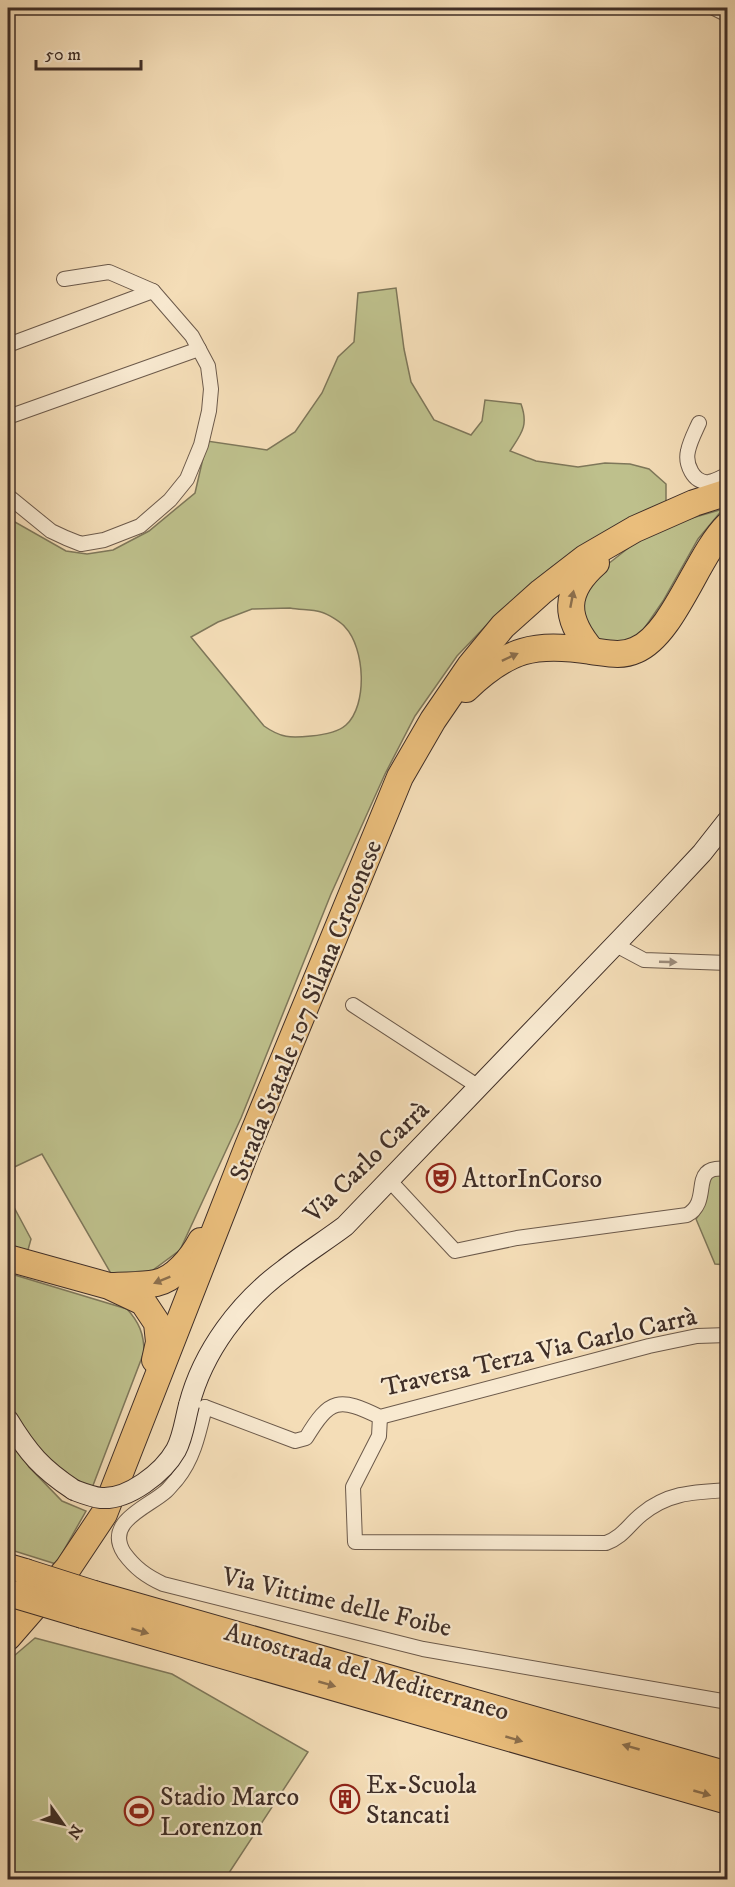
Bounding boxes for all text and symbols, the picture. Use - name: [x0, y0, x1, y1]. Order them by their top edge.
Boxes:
- scale bar: [36, 33, 141, 71]
- text: 50 m: [45, 44, 81, 66]
- one-way arrow: [568, 589, 577, 608]
- one-way arrow: [502, 652, 519, 661]
- street label: Strada Statale 107 Silana Crotonese: [223, 835, 390, 1186]
- one-way arrow: [659, 957, 678, 966]
- street label: Via Carlo Carrà: [297, 1094, 437, 1231]
- theatre icon: AttorInCorso: [425, 1162, 457, 1194]
- place label: AttorInCorso: [462, 1163, 602, 1196]
- one-way arrow: [152, 1275, 170, 1285]
- street label: Traversa Terza Via Carlo Carrà: [379, 1300, 700, 1405]
- street label: Via Vittime delle Foibe: [218, 1560, 455, 1645]
- street label: Autostrada del Mediterraneo: [220, 1616, 513, 1729]
- one-way arrow: [131, 1627, 149, 1636]
- one-way arrow: [318, 1680, 336, 1690]
- one-way arrow: [505, 1735, 523, 1744]
- one-way arrow: [622, 1742, 640, 1751]
- place label: Ex-Scuola Stancati: [366, 1769, 477, 1832]
- place label: Stadio Marco Lorenzon: [160, 1781, 299, 1844]
- building icon: Ex-Scuola Stancati: [329, 1783, 361, 1815]
- one-way arrow: [693, 1789, 711, 1798]
- north arrow: [33, 1794, 93, 1854]
- sports icon: Stadio Marco Lorenzon: [123, 1795, 155, 1827]
- text: N: [63, 1821, 87, 1843]

